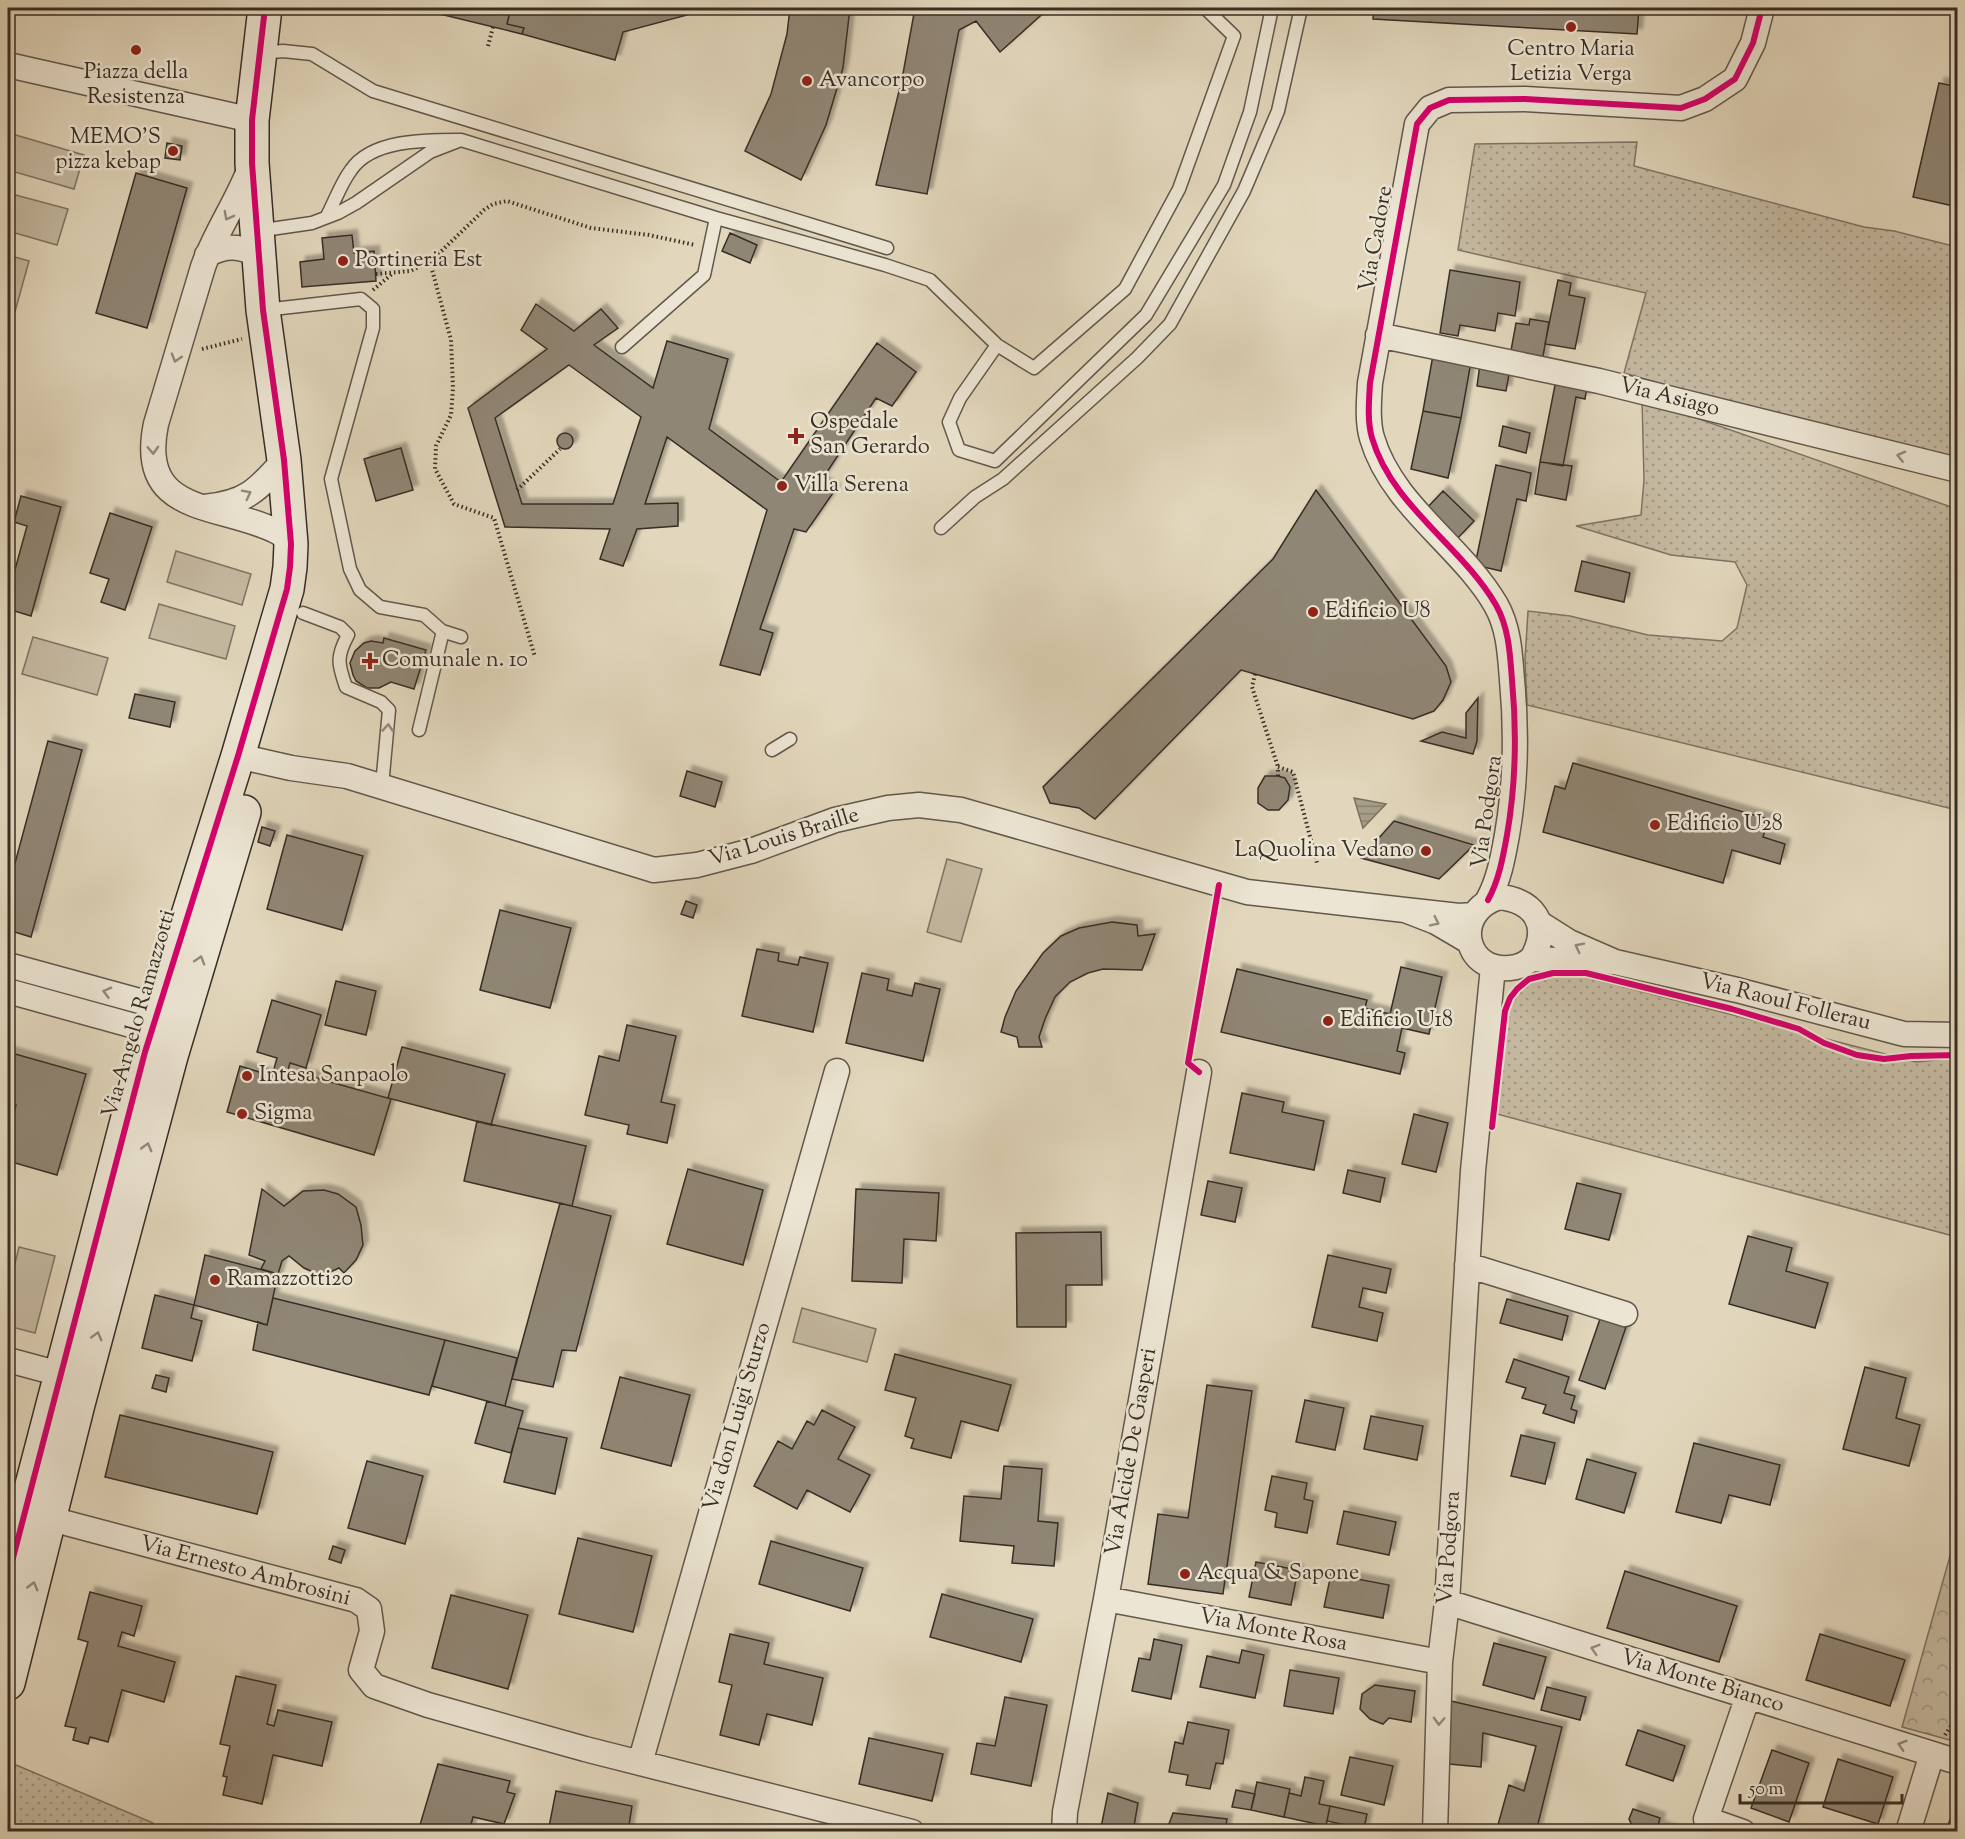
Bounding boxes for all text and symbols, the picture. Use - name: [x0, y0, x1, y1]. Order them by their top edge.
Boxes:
- marker: Centro Maria Letizia Verga: [1564, 20, 1578, 34]
- place label: Centro Maria Letizia Verga: [1507, 34, 1635, 91]
- marker: Piazza della Resistenza: [129, 43, 143, 57]
- place label: Piazza della Resistenza: [84, 57, 188, 114]
- place label: Avancorpo: [819, 65, 925, 97]
- marker: Avancorpo: [800, 74, 814, 88]
- place label: MEMO’S pizza kebap: [55, 122, 161, 179]
- marker: MEMO’S pizza kebap: [166, 144, 180, 158]
- street label: Via Cadore: [1352, 183, 1402, 295]
- one-way arrow: [224, 210, 235, 221]
- place label: Portineria Est: [355, 245, 483, 277]
- marker: Portineria Est: [336, 254, 350, 268]
- one-way arrow: [171, 352, 183, 363]
- street label: Via Asiago: [1615, 370, 1723, 426]
- place label: Ospedale San Gerardo: [810, 407, 930, 464]
- marker: Ospedale San Gerardo: [787, 427, 805, 445]
- one-way arrow: [147, 445, 160, 454]
- one-way arrow: [1896, 451, 1906, 464]
- place label: Villa Serena: [794, 470, 909, 502]
- marker: Villa Serena: [775, 479, 789, 493]
- one-way arrow: [241, 490, 252, 501]
- place label: Edificio U8: [1325, 596, 1431, 628]
- marker: Edificio U8: [1306, 605, 1320, 619]
- place label: Comunale n. 10: [382, 645, 528, 677]
- marker: Comunale n. 10: [363, 654, 377, 668]
- one-way arrow: [381, 724, 394, 733]
- street label: Via Podgora: [1464, 753, 1512, 871]
- street label: Via Louis Braille: [705, 800, 863, 876]
- place label: Edificio U28: [1667, 809, 1783, 841]
- marker: Edificio U28: [1648, 818, 1662, 832]
- place label: LaQuolina Vedano: [1234, 835, 1414, 867]
- marker: LaQuolina Vedano: [1419, 844, 1433, 858]
- street label: Via Angelo Ramazzotti: [95, 906, 185, 1122]
- one-way arrow: [1428, 914, 1439, 926]
- one-way arrow: [1575, 942, 1586, 954]
- one-way arrow: [193, 955, 205, 966]
- street label: Via Raoul Follerau: [1696, 966, 1874, 1040]
- one-way arrow: [102, 987, 112, 1000]
- place label: Edificio U18: [1340, 1005, 1453, 1037]
- marker: Edificio U18: [1321, 1014, 1335, 1028]
- place label: Intesa Sanpaolo: [259, 1060, 408, 1092]
- marker: Intesa Sanpaolo: [240, 1069, 254, 1083]
- place label: Sigma: [254, 1098, 312, 1130]
- marker: Sigma: [235, 1107, 249, 1121]
- one-way arrow: [139, 1142, 152, 1152]
- place label: Ramazzotti20: [227, 1264, 353, 1296]
- marker: Ramazzotti20: [208, 1273, 222, 1287]
- street label: Via don Luigi Sturzo: [696, 1319, 780, 1515]
- one-way arrow: [89, 1331, 102, 1341]
- street label: Via Alcide De Gasperi: [1098, 1345, 1166, 1559]
- street label: Via Podgora: [1430, 1490, 1470, 1606]
- street label: Via Ernesto Ambrosini: [136, 1528, 354, 1616]
- place label: Acqua & Sapone: [1197, 1558, 1359, 1590]
- marker: Acqua & Sapone: [1178, 1567, 1192, 1581]
- one-way arrow: [26, 1581, 38, 1592]
- street label: Via Monte Rosa: [1196, 1601, 1350, 1661]
- street label: Via Monte Bianco: [1616, 1642, 1788, 1722]
- one-way arrow: [1590, 1643, 1601, 1656]
- one-way arrow: [1432, 1716, 1445, 1725]
- one-way arrow: [1897, 1739, 1908, 1752]
- scale bar: [1740, 1767, 1902, 1805]
- text: 50 m: [1748, 1777, 1784, 1803]

